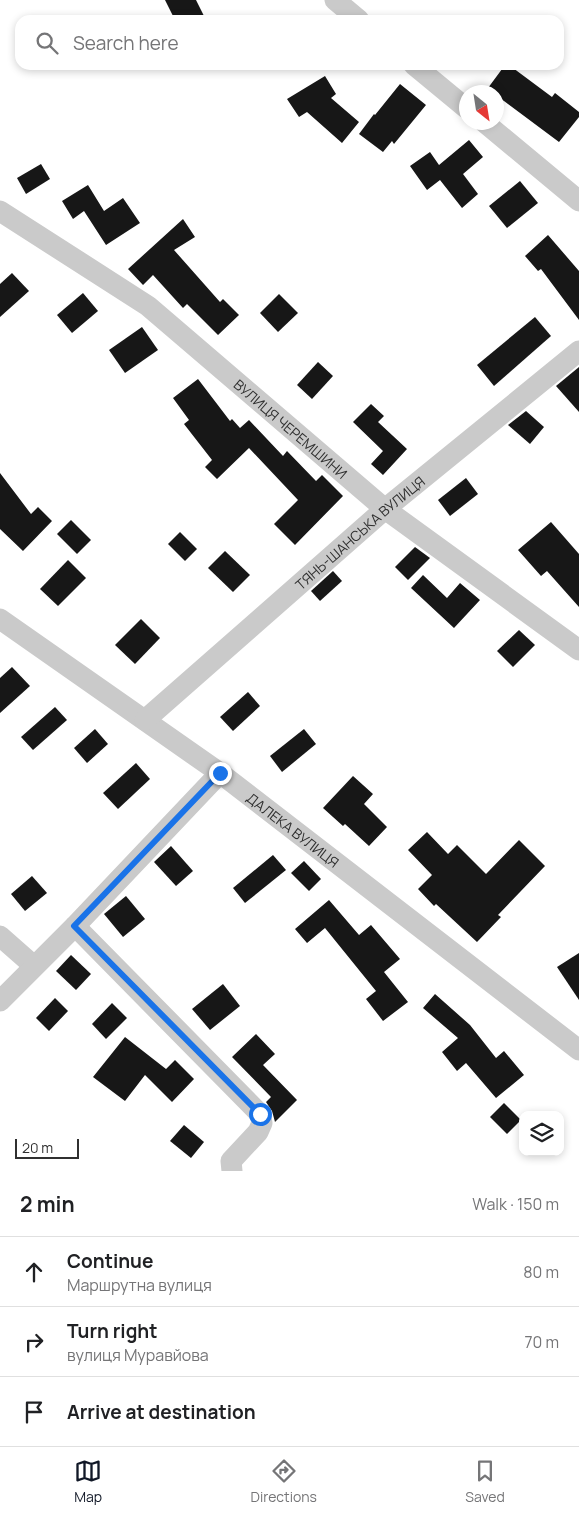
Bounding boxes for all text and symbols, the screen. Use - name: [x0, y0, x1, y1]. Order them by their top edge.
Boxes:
- search box: [15, 15, 564, 70]
- icon: search: [33, 29, 61, 57]
- text: Search here: [73, 30, 179, 56]
- north arrow: [459, 85, 504, 130]
- street label: ВУЛИЦЯ ЧЕРЕМШИНИ: [230, 374, 352, 482]
- street label: ТЯНЬ-ШАНСЬКА ВУЛИЦЯ: [291, 471, 428, 594]
- route end: [209, 762, 232, 785]
- street label: ДАЛЕКА ВУЛИЦЯ: [243, 788, 343, 871]
- route start: [249, 1103, 272, 1126]
- map controls: [519, 1111, 564, 1156]
- button: layers: [519, 1111, 564, 1156]
- scale bar: [15, 1136, 79, 1159]
- text: 20 m: [22, 1138, 53, 1157]
- text: 2 min: [20, 1190, 75, 1218]
- text: Walk · 150 m: [472, 1193, 559, 1215]
- text: Continue: [67, 1248, 153, 1274]
- icon: ahead: [20, 1258, 48, 1286]
- text: 80 m: [523, 1261, 559, 1283]
- text: Маршрутна вулиця: [67, 1274, 212, 1296]
- text: Turn right: [67, 1318, 157, 1344]
- icon: right: [20, 1328, 48, 1356]
- text: 70 m: [524, 1331, 559, 1353]
- text: вулиця Муравйова: [67, 1344, 209, 1366]
- icon: arrive: [20, 1398, 48, 1426]
- text: Arrive at destination: [67, 1399, 256, 1425]
- tab: Map: [74, 1457, 102, 1506]
- tab: Directions: [251, 1457, 317, 1506]
- tab: Saved: [465, 1457, 505, 1506]

